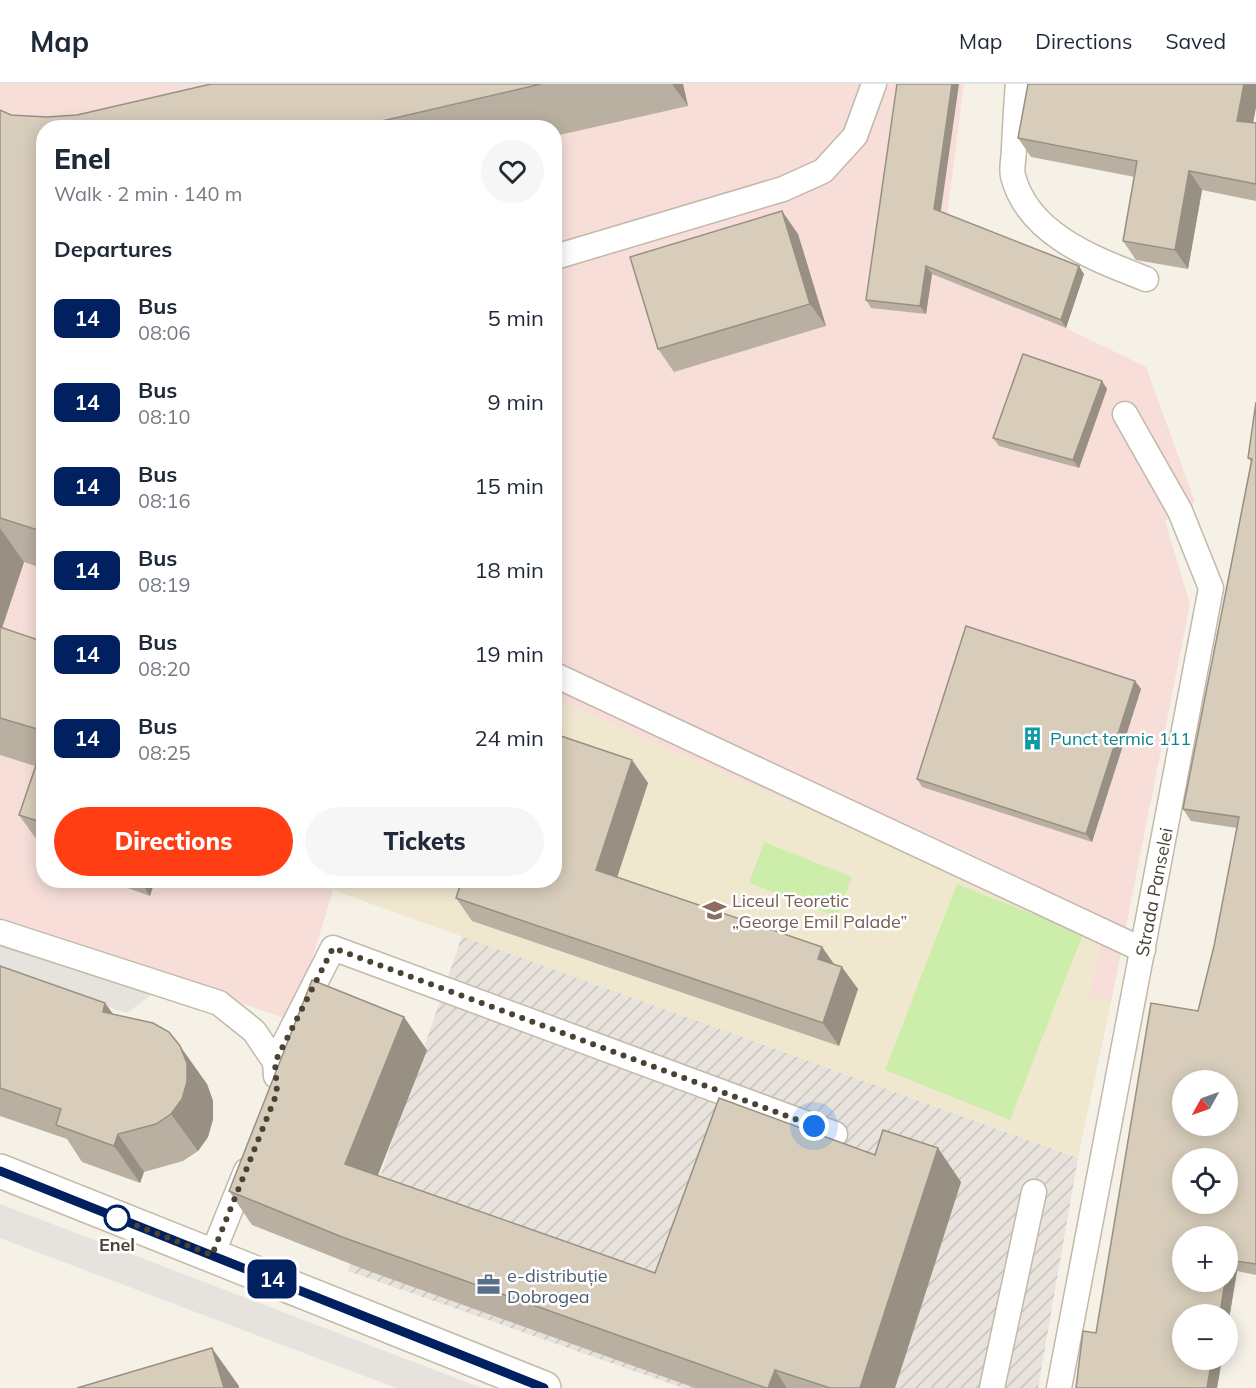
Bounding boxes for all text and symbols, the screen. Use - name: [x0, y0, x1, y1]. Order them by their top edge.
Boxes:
- text: Map: [30, 24, 89, 59]
- text: Map: [959, 28, 1002, 54]
- text: Directions: [1035, 28, 1132, 54]
- text: Saved: [1165, 28, 1226, 54]
- button: heart: [481, 140, 544, 203]
- text: Enel: [54, 141, 111, 176]
- text: Walk · 2 min · 140 m: [54, 181, 242, 206]
- text: Departures: [54, 235, 172, 263]
- text: Bus: [138, 292, 177, 320]
- text: 5 min: [488, 304, 544, 332]
- text: 14: [74, 305, 100, 331]
- text: 08:06: [138, 320, 191, 345]
- text: Bus: [138, 376, 177, 404]
- text: 9 min: [488, 388, 544, 416]
- text: 14: [74, 389, 100, 415]
- text: 08:10: [138, 404, 191, 429]
- text: Bus: [138, 460, 177, 488]
- text: 15 min: [474, 472, 544, 500]
- text: 14: [74, 473, 100, 499]
- text: 08:16: [138, 488, 191, 513]
- text: Bus: [138, 544, 177, 572]
- text: 18 min: [474, 556, 544, 584]
- text: 14: [74, 557, 100, 583]
- text: 08:19: [138, 572, 191, 597]
- text: Bus: [138, 628, 177, 656]
- text: 19 min: [474, 640, 544, 668]
- text: 14: [74, 641, 100, 667]
- text: 08:20: [138, 656, 191, 681]
- text: Bus: [138, 712, 177, 740]
- text: 24 min: [474, 724, 544, 752]
- text: 14: [74, 725, 100, 751]
- building icon: Punct termic 111: [1019, 725, 1045, 751]
- place label: Punct termic 111: [1050, 727, 1191, 750]
- text: 08:25: [138, 740, 191, 765]
- button: Directions: [54, 807, 293, 876]
- button: Tickets: [305, 807, 544, 876]
- street label: Strada Panselei: [1130, 826, 1178, 958]
- place label: Liceul Teoretic „George Emil Palade”: [732, 889, 907, 933]
- school or university icon: Liceul Teoretic „George Emil Palade”: [701, 897, 727, 923]
- north arrow: [1172, 1070, 1238, 1136]
- map controls: [1172, 1070, 1238, 1370]
- your location: [799, 1111, 829, 1141]
- button: locate: [1172, 1148, 1238, 1214]
- marker: Enel: [104, 1205, 130, 1231]
- button: +: [1172, 1226, 1238, 1292]
- place label: Enel: [99, 1233, 135, 1256]
- line badge: 14: [245, 1260, 299, 1298]
- place label: e-distribuție Dobrogea: [507, 1264, 608, 1308]
- text: 14: [259, 1266, 285, 1292]
- office icon: e-distribuție Dobrogea: [476, 1272, 502, 1298]
- button: −: [1172, 1304, 1238, 1370]

